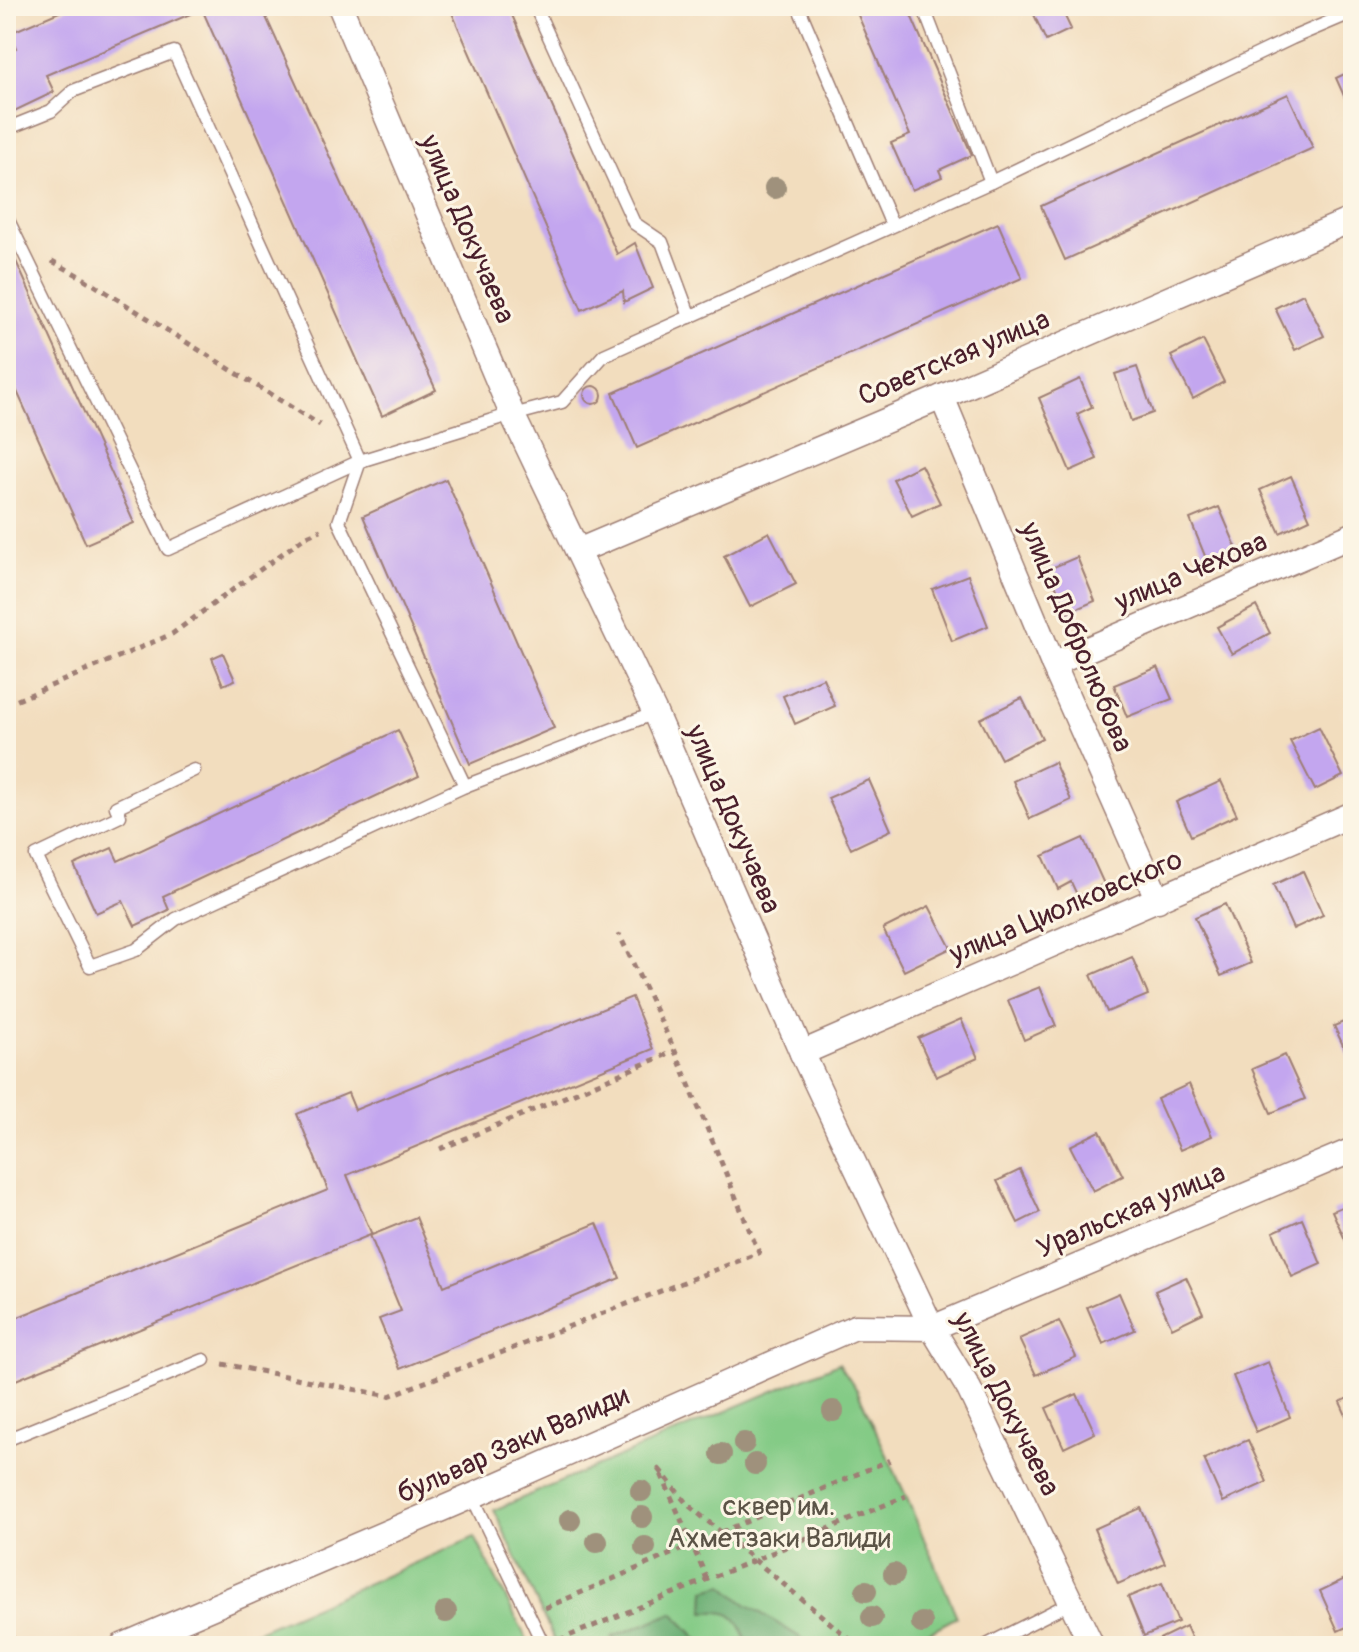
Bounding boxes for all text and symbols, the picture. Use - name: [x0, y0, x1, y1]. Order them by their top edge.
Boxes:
- street label: улица Докучаева: [411, 128, 523, 329]
- street label: Советская улица: [853, 302, 1055, 414]
- street label: улица Добролюбова: [1011, 516, 1140, 757]
- street label: улица Чехова: [1109, 524, 1273, 620]
- street label: улица Докучаева: [677, 718, 789, 919]
- street label: улица Циолковского: [943, 842, 1188, 972]
- street label: Уральская улица: [1032, 1156, 1230, 1266]
- street label: улица Докучаева: [944, 1305, 1067, 1502]
- street label: бульвар Заки Валиди: [392, 1378, 634, 1512]
- park label: сквер им. Ахметзаки Валиди: [667, 1489, 891, 1556]

